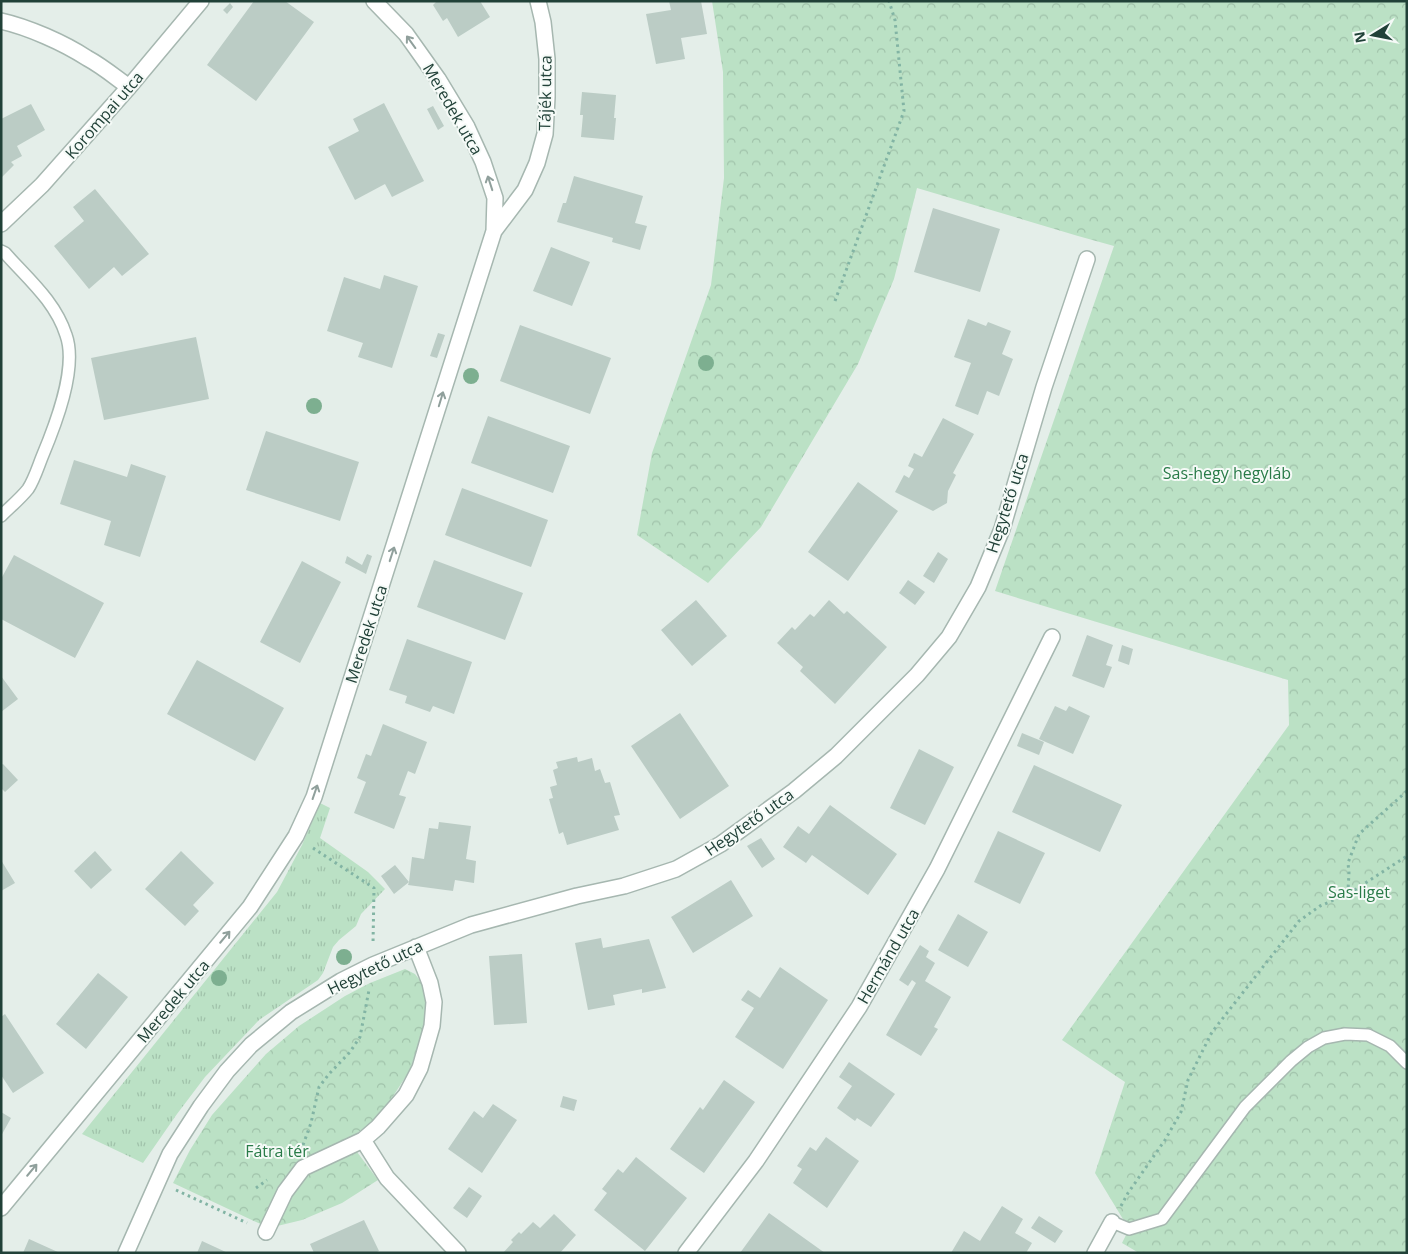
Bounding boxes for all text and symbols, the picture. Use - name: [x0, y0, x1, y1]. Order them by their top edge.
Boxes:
- north arrow: [1348, 10, 1398, 60]
- text: N: [1349, 30, 1370, 45]
- one-way arrow: [406, 35, 416, 49]
- street label: Tájék utca: [533, 55, 557, 131]
- street label: Meredek utca: [418, 59, 488, 159]
- street label: Korompai utca: [60, 67, 148, 163]
- one-way arrow: [485, 176, 494, 191]
- one-way arrow: [436, 391, 446, 407]
- street label: Hegytető utca: [981, 450, 1033, 556]
- park label: Sas-hegy hegyláb: [1163, 462, 1291, 484]
- one-way arrow: [387, 546, 397, 562]
- street label: Meredek utca: [340, 582, 392, 686]
- street label: Hegytető utca: [700, 783, 798, 861]
- one-way arrow: [311, 784, 321, 800]
- park label: Sas-liget: [1328, 881, 1390, 903]
- street label: Hermánd utca: [852, 904, 924, 1008]
- one-way arrow: [220, 931, 231, 944]
- street label: Hegytető utca: [324, 934, 426, 1000]
- street label: Meredek utca: [132, 955, 214, 1047]
- park label: Fátra tér: [245, 1140, 309, 1162]
- one-way arrow: [27, 1164, 38, 1177]

